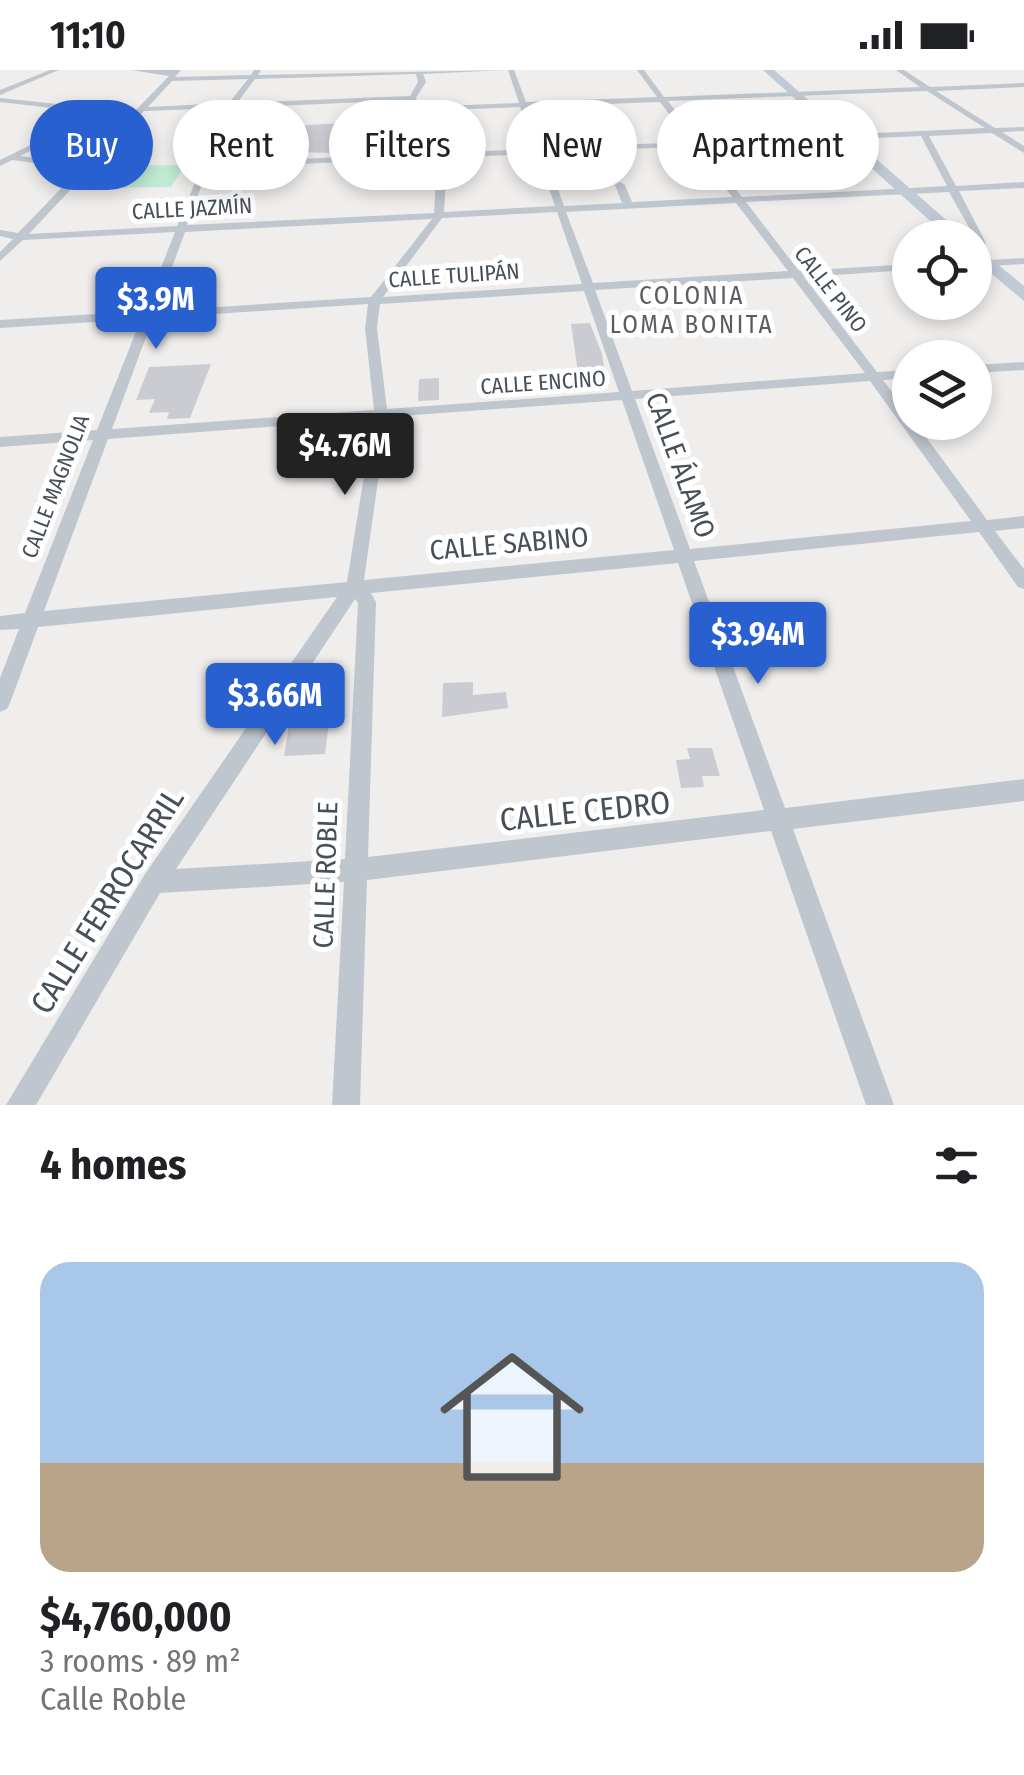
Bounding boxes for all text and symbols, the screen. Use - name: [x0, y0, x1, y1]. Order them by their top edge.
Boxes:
- text: 11:10: [50, 12, 126, 58]
- chip: Buy: [30, 100, 153, 190]
- chip: Rent: [173, 100, 309, 190]
- chip: Filters: [329, 100, 486, 190]
- chip: New: [506, 100, 637, 190]
- chip: Apartment: [657, 100, 879, 190]
- street label: CALLE JAZMÍN: [131, 192, 253, 225]
- map controls: [892, 220, 992, 440]
- button: locate: [892, 220, 992, 320]
- street label: CALLE PINO: [789, 241, 873, 338]
- street label: CALLE TULIPÁN: [388, 257, 521, 294]
- pin: $3.9M: [86, 267, 226, 352]
- text: $3.9M: [117, 280, 195, 318]
- district label: COLONIA LOMA BONITA: [610, 281, 774, 340]
- button: layers: [892, 340, 992, 440]
- street label: CALLE ENCINO: [479, 365, 607, 400]
- street label: CALLE ÁLAMO: [639, 388, 722, 542]
- street label: CALLE MAGNOLIA: [16, 410, 95, 562]
- pin: $4.76M: [264, 413, 426, 498]
- text: $4.76M: [299, 426, 391, 464]
- street label: CALLE SABINO: [428, 520, 590, 567]
- pin: $3.94M: [677, 602, 839, 687]
- text: $3.94M: [711, 615, 805, 653]
- pin: $3.66M: [194, 663, 356, 748]
- text: $3.66M: [228, 676, 322, 714]
- street label: CALLE FERROCARRIL: [22, 781, 192, 1021]
- street label: CALLE CEDRO: [498, 783, 672, 839]
- street label: CALLE ROBLE: [306, 801, 345, 949]
- icon: filters: [929, 1138, 984, 1193]
- text: 4 homes: [40, 1140, 187, 1190]
- icon: home: [422, 1327, 602, 1507]
- text: $4,760,000: [40, 1592, 232, 1642]
- text: 3 rooms · 89 m²: [40, 1642, 241, 1680]
- text: Calle Roble: [40, 1680, 186, 1718]

